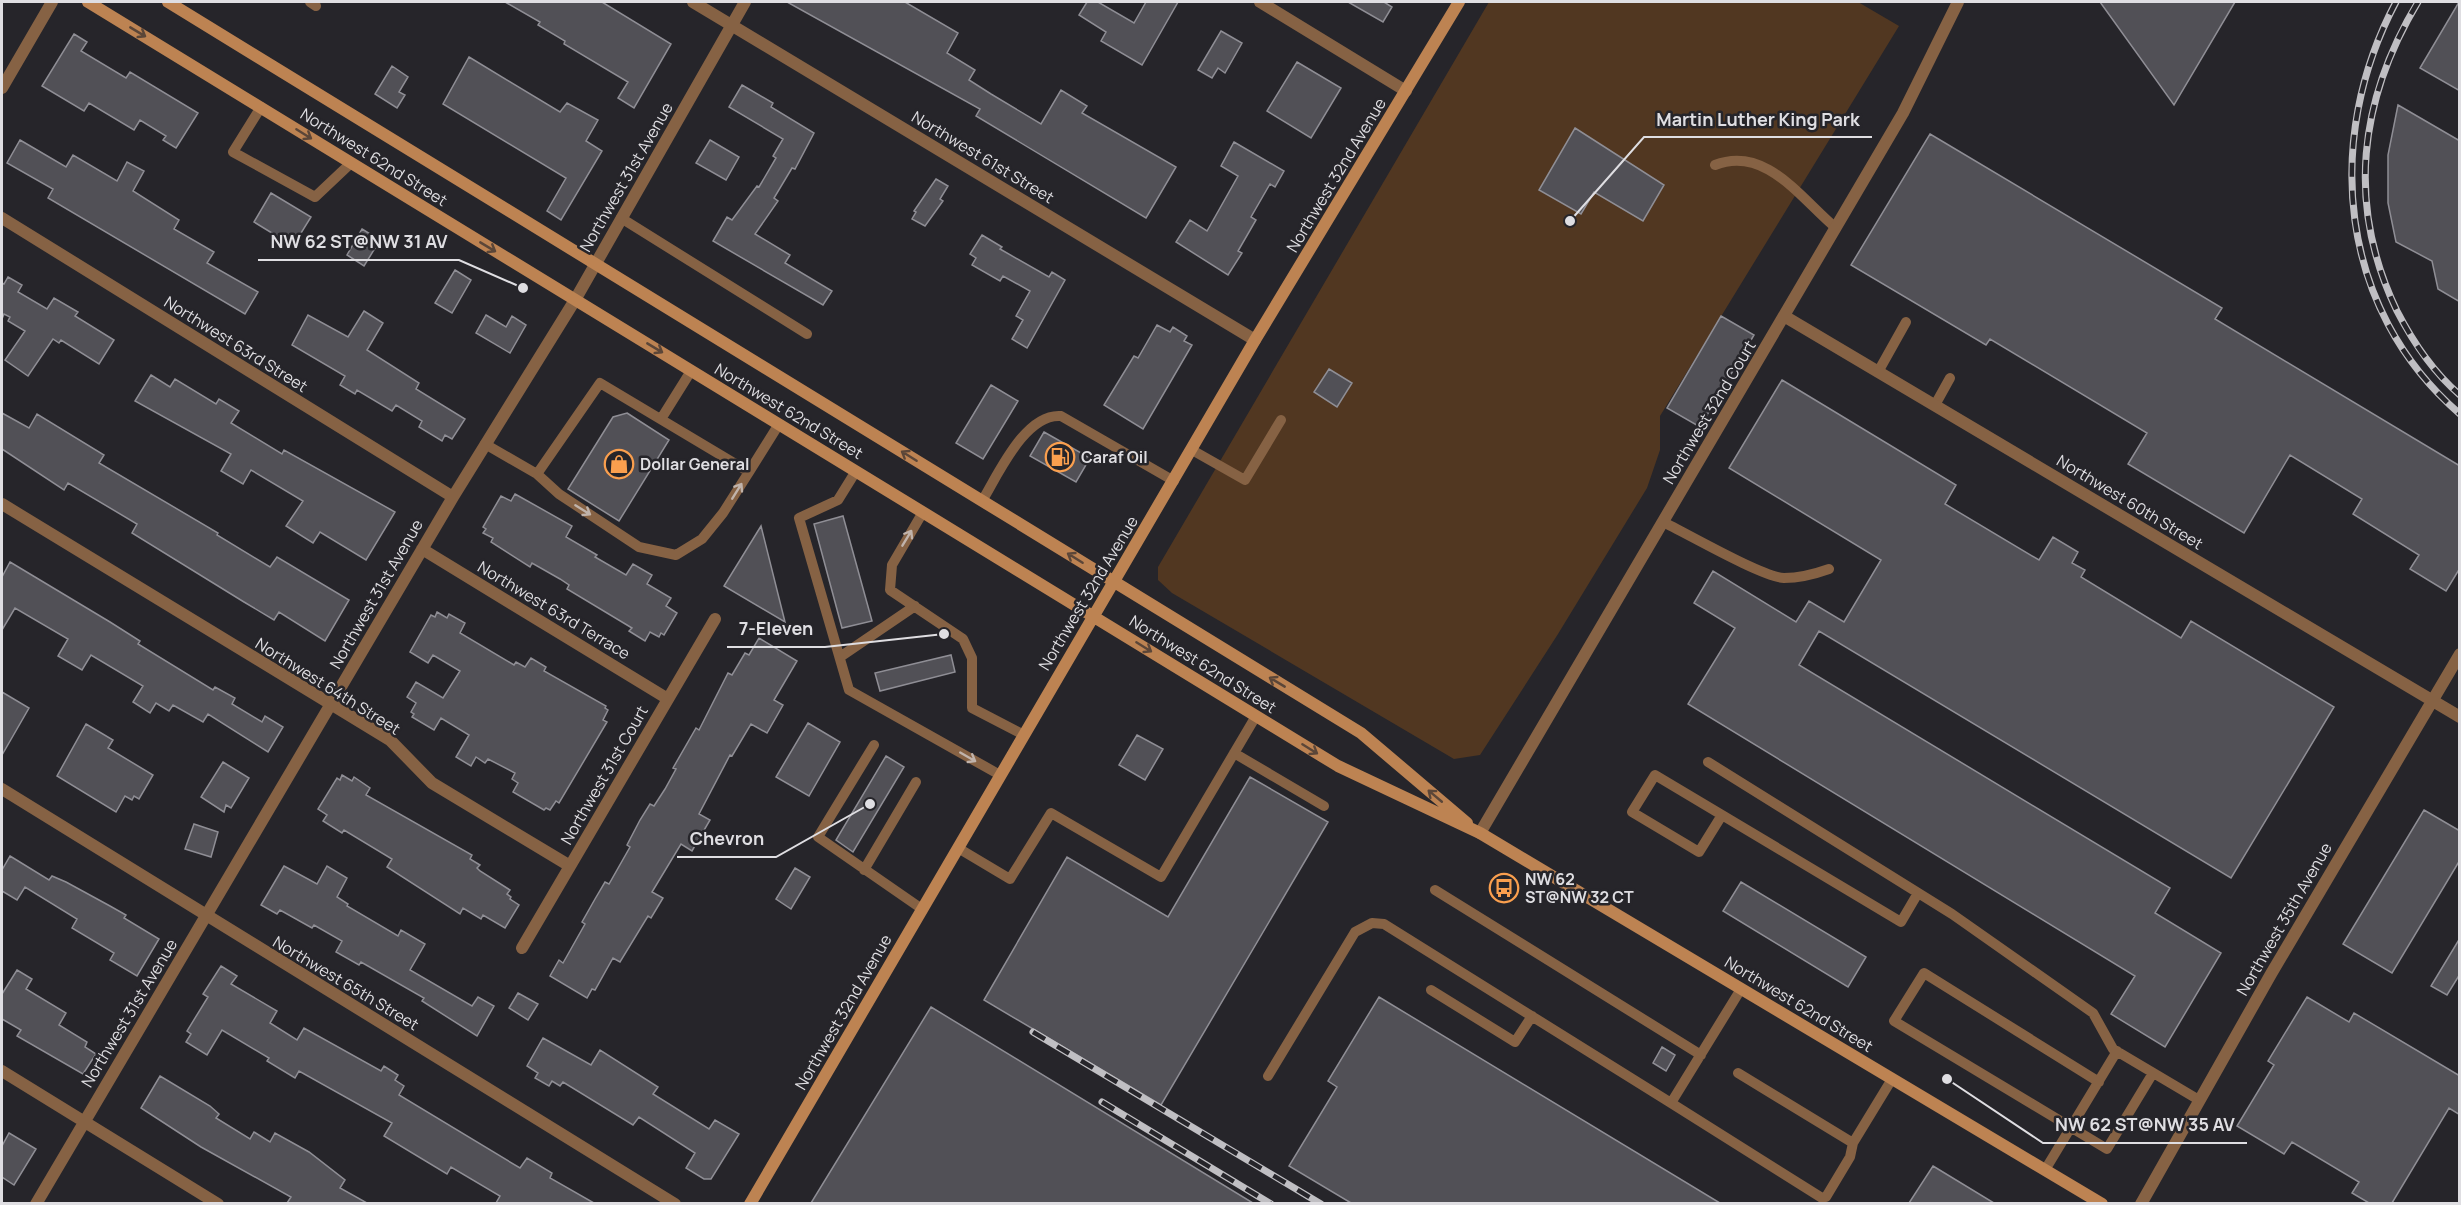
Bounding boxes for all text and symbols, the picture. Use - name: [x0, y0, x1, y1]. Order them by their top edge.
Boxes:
- one-way arrow: [129, 27, 146, 39]
- street label: Northwest 32nd Avenue: [1281, 94, 1391, 256]
- street label: Northwest 31st Avenue: [574, 98, 678, 256]
- callout: Martin Luther King Park: [1644, 101, 1872, 137]
- street label: Northwest 62nd Street: [296, 103, 452, 211]
- street label: Northwest 61st Street: [908, 106, 1058, 208]
- text: Martin Luther King Park: [1656, 107, 1861, 131]
- one-way arrow: [295, 128, 312, 140]
- callout: NW 62 ST@NW 31 AV: [258, 224, 459, 260]
- text: NW 62 ST@NW 31 AV: [270, 229, 448, 253]
- one-way arrow: [479, 241, 496, 253]
- street label: Northwest 63rd Street: [160, 291, 312, 397]
- street label: Northwest 32nd Court: [1657, 336, 1761, 488]
- one-way arrow: [646, 343, 663, 355]
- street label: Northwest 62nd Street: [711, 358, 867, 464]
- fuel station icon: Caraf Oil: [1044, 441, 1076, 473]
- place label: Caraf Oil: [1081, 446, 1148, 468]
- shop icon: Dollar General: [603, 448, 635, 480]
- one-way arrow: [901, 450, 918, 462]
- street label: Northwest 60th Street: [2053, 450, 2207, 554]
- place label: Dollar General: [640, 453, 749, 475]
- one-way arrow: [731, 483, 743, 500]
- one-way arrow: [574, 504, 591, 516]
- street label: Northwest 32nd Avenue: [1033, 512, 1143, 674]
- street label: Northwest 31st Avenue: [324, 515, 428, 673]
- one-way arrow: [902, 530, 914, 547]
- one-way arrow: [1067, 552, 1084, 564]
- street label: Northwest 63rd Terrace: [474, 556, 634, 664]
- street label: Northwest 62nd Street: [1125, 610, 1281, 718]
- callout: 7-Eleven: [727, 611, 825, 647]
- text: 7-Eleven: [739, 616, 813, 640]
- street label: Northwest 64th Street: [251, 632, 405, 740]
- one-way arrow: [1135, 641, 1152, 653]
- one-way arrow: [1269, 675, 1286, 687]
- street label: Northwest 31st Court: [555, 701, 653, 849]
- one-way arrow: [1301, 744, 1318, 756]
- one-way arrow: [959, 751, 976, 763]
- one-way arrow: [1427, 789, 1443, 802]
- callout: Chevron: [677, 821, 776, 857]
- text: Chevron: [690, 826, 764, 850]
- street label: Northwest 35th Avenue: [2231, 838, 2337, 1000]
- place label: NW 62 ST@NW 32 CT: [1525, 868, 1634, 908]
- bus stop icon: NW 62 ST@NW 32 CT: [1488, 872, 1520, 904]
- street label: Northwest 32nd Avenue: [789, 930, 897, 1094]
- street label: Northwest 65th Street: [269, 931, 423, 1035]
- street label: Northwest 31st Avenue: [76, 935, 182, 1091]
- street label: Northwest 62nd Street: [1721, 951, 1877, 1057]
- callout: NW 62 ST@NW 35 AV: [2043, 1107, 2247, 1143]
- text: NW 62 ST@NW 35 AV: [2055, 1112, 2235, 1136]

